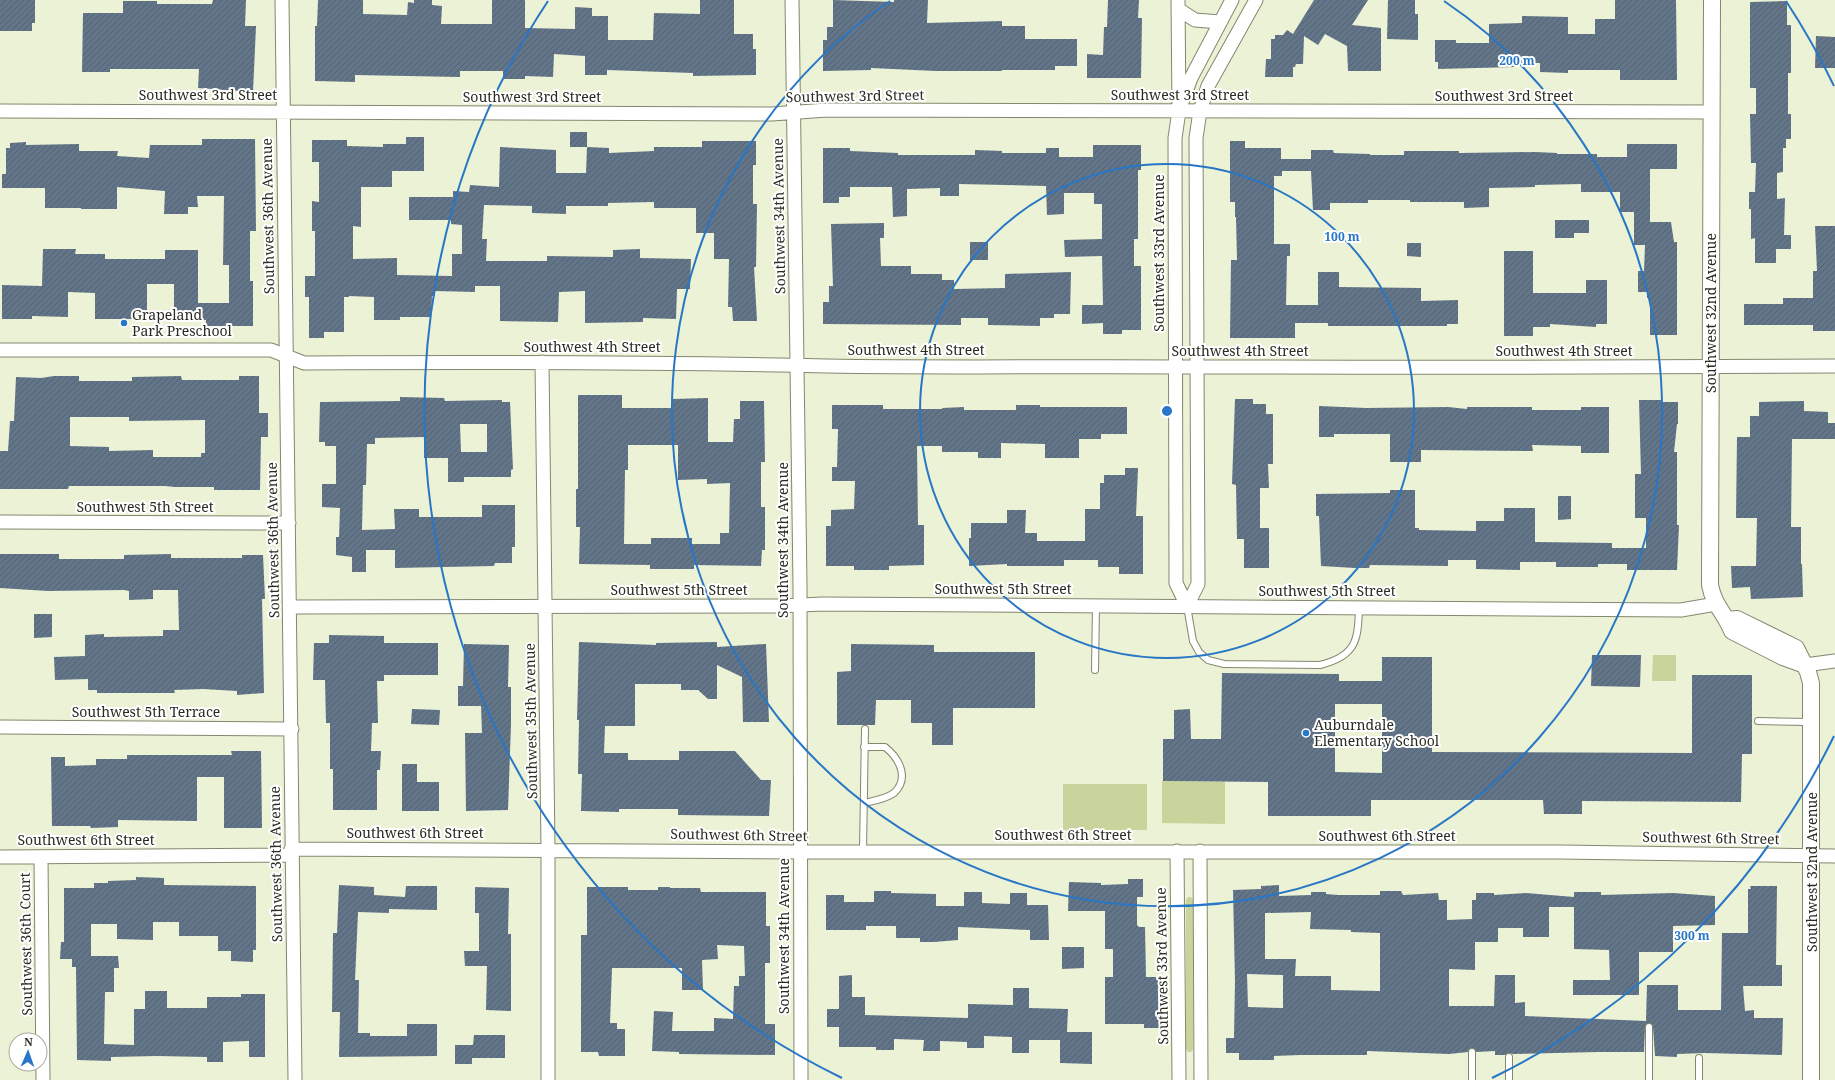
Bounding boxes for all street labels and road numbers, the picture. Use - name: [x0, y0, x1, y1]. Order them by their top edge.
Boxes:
- street label: Southwest 3rd Street: [139, 85, 277, 104]
- street label: Southwest 3rd Street: [786, 85, 924, 106]
- street label: Southwest 3rd Street: [1111, 85, 1249, 104]
- street label: Southwest 3rd Street: [1435, 86, 1573, 105]
- street label: Southwest 3rd Street: [463, 87, 601, 106]
- street label: Southwest 36th Avenue: [257, 138, 278, 294]
- street label: Southwest 34th Avenue: [768, 138, 789, 294]
- street label: Southwest 33rd Avenue: [1149, 174, 1168, 332]
- street label: Southwest 32nd Avenue: [1701, 233, 1720, 393]
- street label: Southwest 4th Street: [523, 337, 661, 356]
- street label: Southwest 4th Street: [847, 340, 985, 359]
- street label: Southwest 4th Street: [1171, 341, 1309, 360]
- street label: Southwest 4th Street: [1495, 341, 1633, 360]
- street label: Southwest 36th Avenue: [262, 462, 283, 618]
- street label: Southwest 34th Avenue: [773, 462, 792, 618]
- street label: Southwest 5th Street: [76, 497, 214, 516]
- street label: Southwest 5th Street: [934, 579, 1072, 598]
- street label: Southwest 5th Street: [610, 580, 748, 599]
- street label: Southwest 5th Street: [1258, 581, 1396, 600]
- street label: Southwest 35th Avenue: [520, 643, 541, 799]
- street label: Southwest 5th Terrace: [72, 702, 220, 721]
- street label: Southwest 36th Avenue: [265, 786, 286, 942]
- street label: Southwest 32nd Avenue: [1802, 792, 1821, 952]
- street label: Southwest 6th Street: [346, 823, 484, 842]
- street label: Southwest 6th Street: [670, 824, 808, 845]
- street label: Southwest 6th Street: [994, 825, 1132, 844]
- street label: Southwest 6th Street: [1318, 826, 1456, 845]
- street label: Southwest 6th Street: [1642, 827, 1780, 848]
- street label: Southwest 6th Street: [17, 830, 155, 849]
- street label: Southwest 34th Avenue: [774, 858, 793, 1014]
- street label: Southwest 36th Court: [15, 872, 36, 1016]
- street label: Southwest 33rd Avenue: [1151, 887, 1172, 1045]

